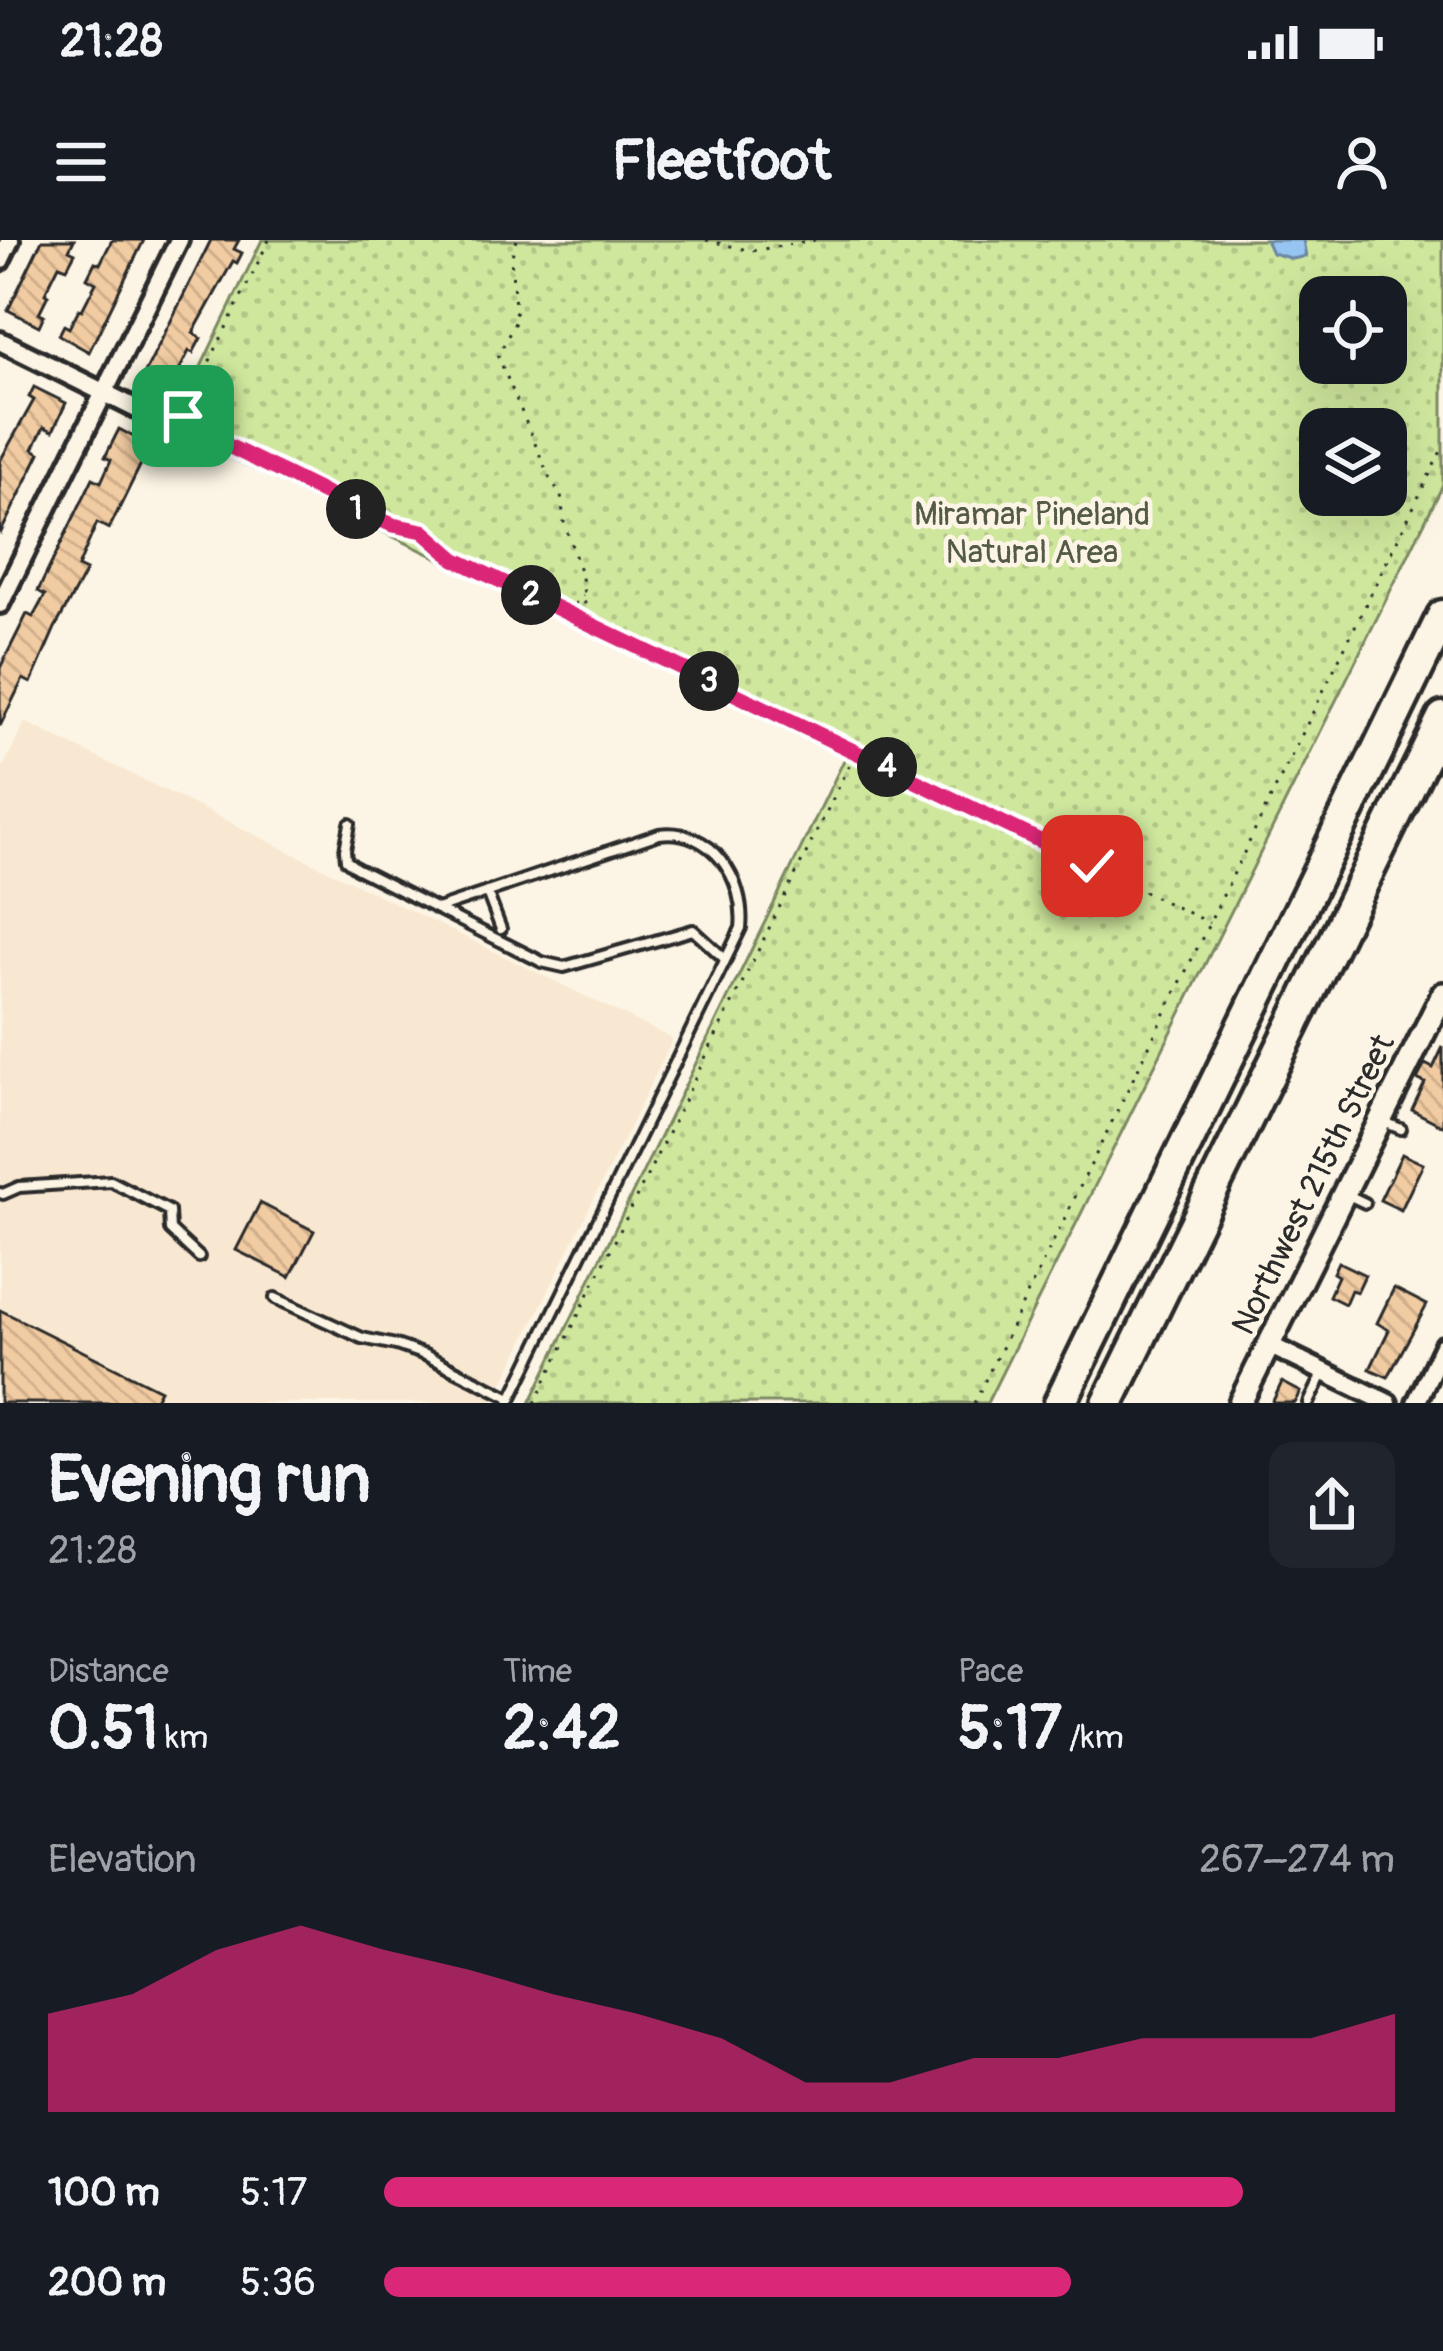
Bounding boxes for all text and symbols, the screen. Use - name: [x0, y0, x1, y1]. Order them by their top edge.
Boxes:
- text: 21:28: [60, 14, 163, 70]
- text: Fleetfoot: [612, 128, 831, 196]
- icon: menu: [48, 129, 114, 195]
- icon: person: [1329, 129, 1395, 195]
- map controls: [1299, 276, 1407, 516]
- button: locate: [1299, 276, 1407, 384]
- pin: [132, 365, 234, 467]
- icon: arrive: [150, 383, 216, 449]
- button: layers: [1299, 408, 1407, 516]
- pin: 1: [326, 479, 386, 539]
- text: 1: [350, 488, 362, 529]
- park label: Miramar Pineland Natural Area: [914, 494, 1150, 573]
- pin: 2: [501, 565, 561, 625]
- text: 2: [522, 574, 540, 615]
- pin: 3: [679, 651, 739, 711]
- text: 3: [700, 660, 718, 701]
- pin: 4: [857, 737, 917, 797]
- text: 4: [877, 746, 897, 787]
- pin: [1041, 815, 1143, 917]
- icon: check: [1059, 833, 1125, 899]
- street label: Northwest 215th Street: [1223, 1027, 1404, 1342]
- text: Evening run: [48, 1439, 371, 1522]
- button: share: [1269, 1442, 1395, 1568]
- text: 21:28: [48, 1526, 137, 1575]
- text: Distance: [48, 1651, 169, 1692]
- text: Time: [503, 1651, 572, 1692]
- text: Pace: [958, 1651, 1023, 1692]
- text: 0.51: [48, 1692, 158, 1767]
- text: 2:42: [503, 1692, 621, 1767]
- text: 5:17: [958, 1692, 1062, 1767]
- text: km: [158, 1717, 208, 1758]
- text: /km: [1062, 1717, 1124, 1758]
- text: Elevation: [48, 1835, 197, 1884]
- text: 267–274 m: [1199, 1835, 1395, 1884]
- text: 100 m: [48, 2168, 160, 2217]
- text: 5:17: [240, 2168, 307, 2217]
- text: 200 m: [48, 2258, 166, 2307]
- text: 5:36: [240, 2258, 316, 2307]

